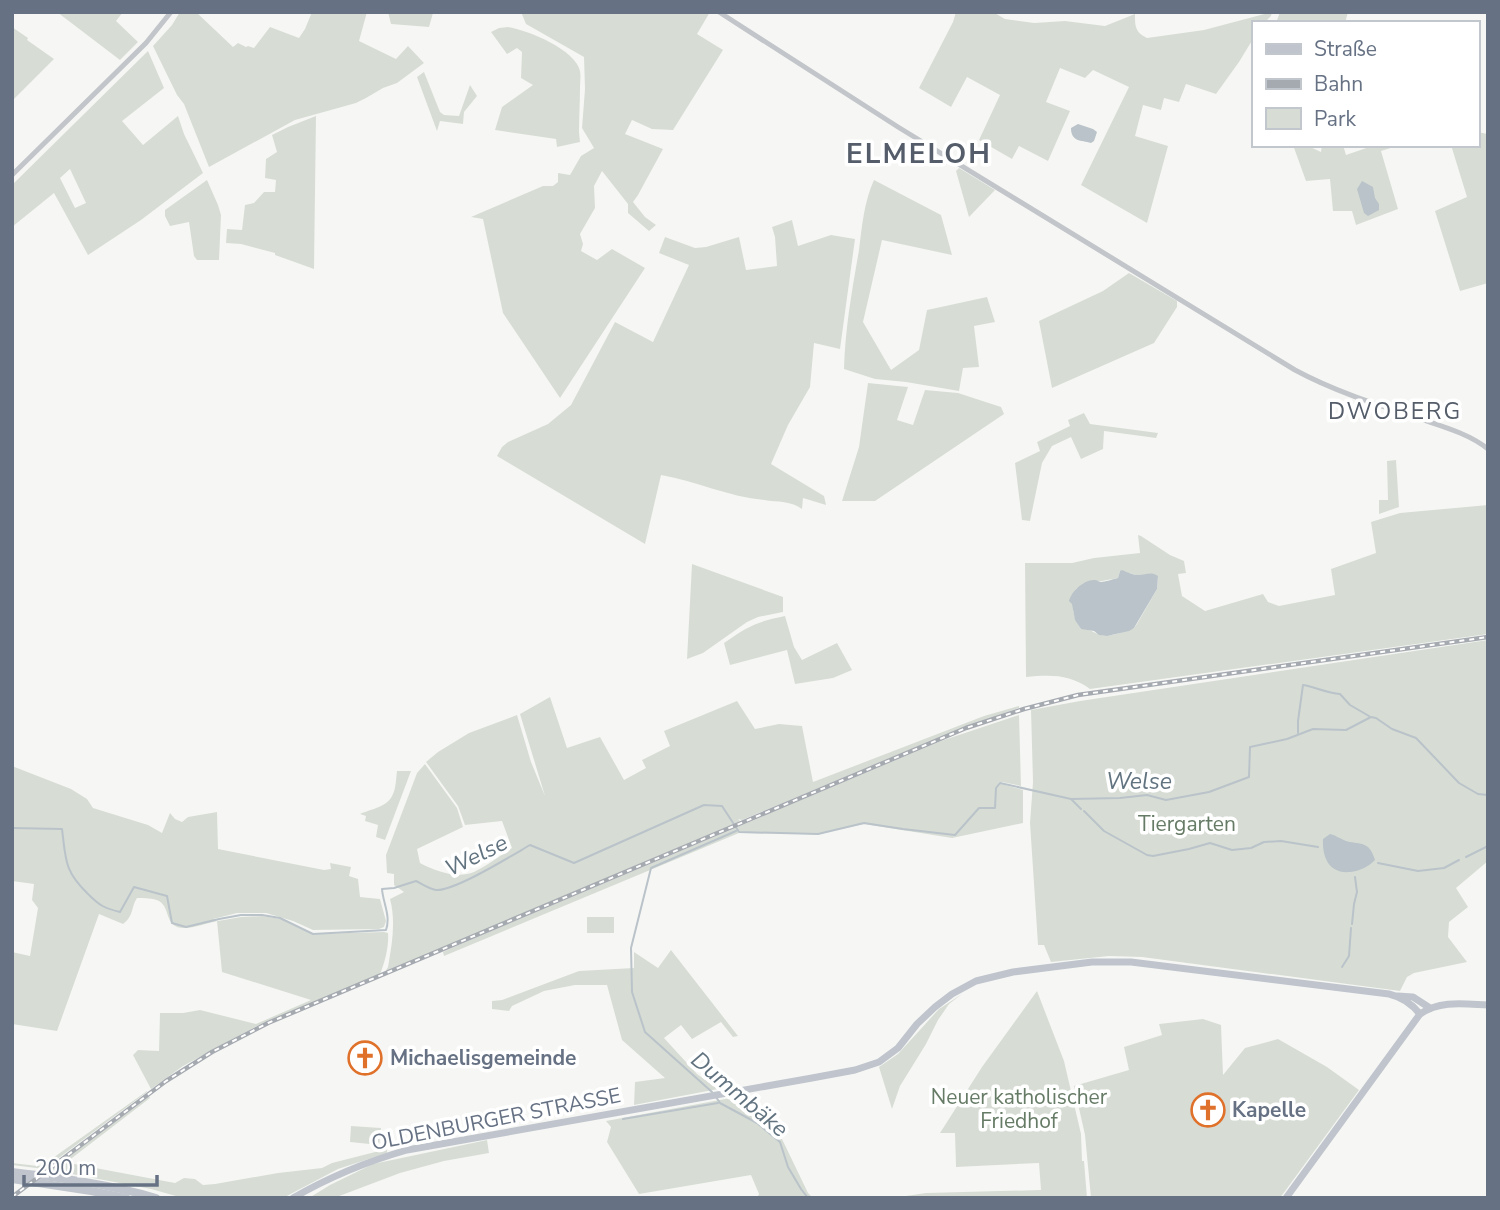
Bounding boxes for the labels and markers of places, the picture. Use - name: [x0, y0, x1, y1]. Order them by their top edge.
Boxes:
- church icon: Michaelisgemeinde: [346, 1039, 384, 1077]
- place label: Michaelisgemeinde: [390, 1044, 576, 1072]
- church icon: Kapelle: [1189, 1091, 1227, 1129]
- place label: Kapelle: [1232, 1096, 1306, 1124]

